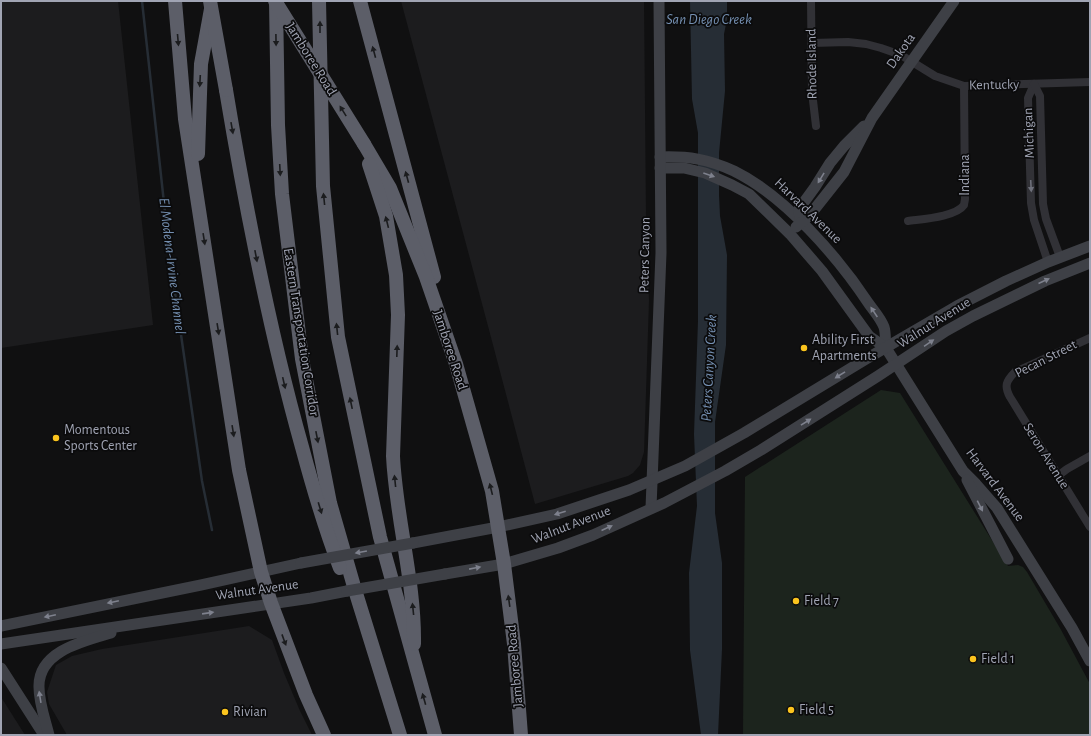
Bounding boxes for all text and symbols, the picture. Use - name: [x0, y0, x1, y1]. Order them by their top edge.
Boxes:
- water label: San Diego Creek: [666, 12, 752, 27]
- street label: Jamboree Road: [283, 20, 339, 98]
- one-way arrow: [317, 20, 323, 33]
- street label: Rhode Island: [804, 29, 820, 99]
- street label: Dakota: [884, 30, 918, 71]
- one-way arrow: [175, 34, 182, 46]
- one-way arrow: [273, 34, 279, 47]
- one-way arrow: [371, 46, 377, 58]
- one-way arrow: [197, 75, 204, 87]
- street label: Kentucky: [969, 78, 1019, 92]
- one-way arrow: [340, 105, 347, 117]
- street label: Michigan: [1021, 107, 1037, 159]
- one-way arrow: [230, 122, 236, 134]
- street label: Indiana: [958, 154, 972, 196]
- one-way arrow: [277, 164, 284, 176]
- one-way arrow: [404, 171, 410, 184]
- one-way arrow: [703, 172, 715, 178]
- one-way arrow: [817, 173, 825, 183]
- street label: Harvard Avenue: [772, 176, 844, 246]
- one-way arrow: [1027, 180, 1034, 192]
- one-way arrow: [321, 193, 327, 205]
- water label: El Modena-Irvine Channel: [156, 197, 188, 335]
- one-way arrow: [384, 215, 390, 227]
- street label: Peters Canyon: [637, 217, 653, 293]
- one-way arrow: [201, 232, 207, 245]
- street label: Eastern Transportation Corridor: [281, 247, 321, 418]
- one-way arrow: [253, 250, 259, 262]
- one-way arrow: [1038, 278, 1050, 284]
- street label: Walnut Avenue: [895, 295, 973, 351]
- one-way arrow: [870, 307, 878, 317]
- street label: Jamboree Road: [431, 308, 469, 392]
- water label: Peters Canyon Creek: [699, 314, 719, 422]
- one-way arrow: [334, 322, 341, 335]
- one-way arrow: [215, 323, 221, 336]
- place label: Ability First Apartments: [812, 333, 877, 363]
- street label: Pecan Street: [1013, 337, 1080, 380]
- one-way arrow: [923, 339, 935, 346]
- marker: Ability First Apartments: [799, 343, 809, 353]
- one-way arrow: [393, 345, 400, 357]
- one-way arrow: [835, 371, 845, 379]
- one-way arrow: [281, 377, 287, 389]
- one-way arrow: [348, 397, 354, 409]
- one-way arrow: [800, 418, 812, 425]
- street label: Seron Avenue: [1020, 421, 1072, 491]
- place label: Momentous Sports Center: [64, 423, 137, 453]
- one-way arrow: [230, 424, 236, 437]
- one-way arrow: [315, 431, 321, 443]
- marker: Momentous Sports Center: [51, 433, 61, 443]
- street label: Harvard Avenue: [963, 446, 1027, 524]
- one-way arrow: [391, 474, 398, 487]
- one-way arrow: [487, 483, 493, 495]
- one-way arrow: [977, 500, 984, 511]
- one-way arrow: [317, 502, 323, 514]
- street label: Walnut Avenue: [529, 503, 613, 547]
- one-way arrow: [553, 510, 565, 516]
- one-way arrow: [602, 525, 613, 531]
- one-way arrow: [355, 549, 367, 555]
- one-way arrow: [468, 565, 481, 571]
- street label: Walnut Avenue: [215, 577, 299, 603]
- place label: Field 7: [804, 594, 839, 608]
- one-way arrow: [506, 595, 512, 607]
- marker: Field 7: [791, 596, 801, 606]
- one-way arrow: [107, 600, 119, 606]
- one-way arrow: [409, 603, 416, 615]
- one-way arrow: [202, 609, 214, 615]
- one-way arrow: [44, 613, 56, 619]
- street label: Jamboree Road: [504, 624, 526, 708]
- one-way arrow: [282, 634, 288, 646]
- place label: Field 1: [981, 652, 1015, 666]
- marker: Field 1: [968, 654, 978, 664]
- one-way arrow: [37, 691, 43, 703]
- one-way arrow: [421, 692, 427, 704]
- place label: Field 5: [799, 703, 834, 717]
- place label: Rivian: [233, 705, 267, 719]
- marker: Field 5: [786, 705, 796, 715]
- marker: Rivian: [220, 707, 230, 717]

